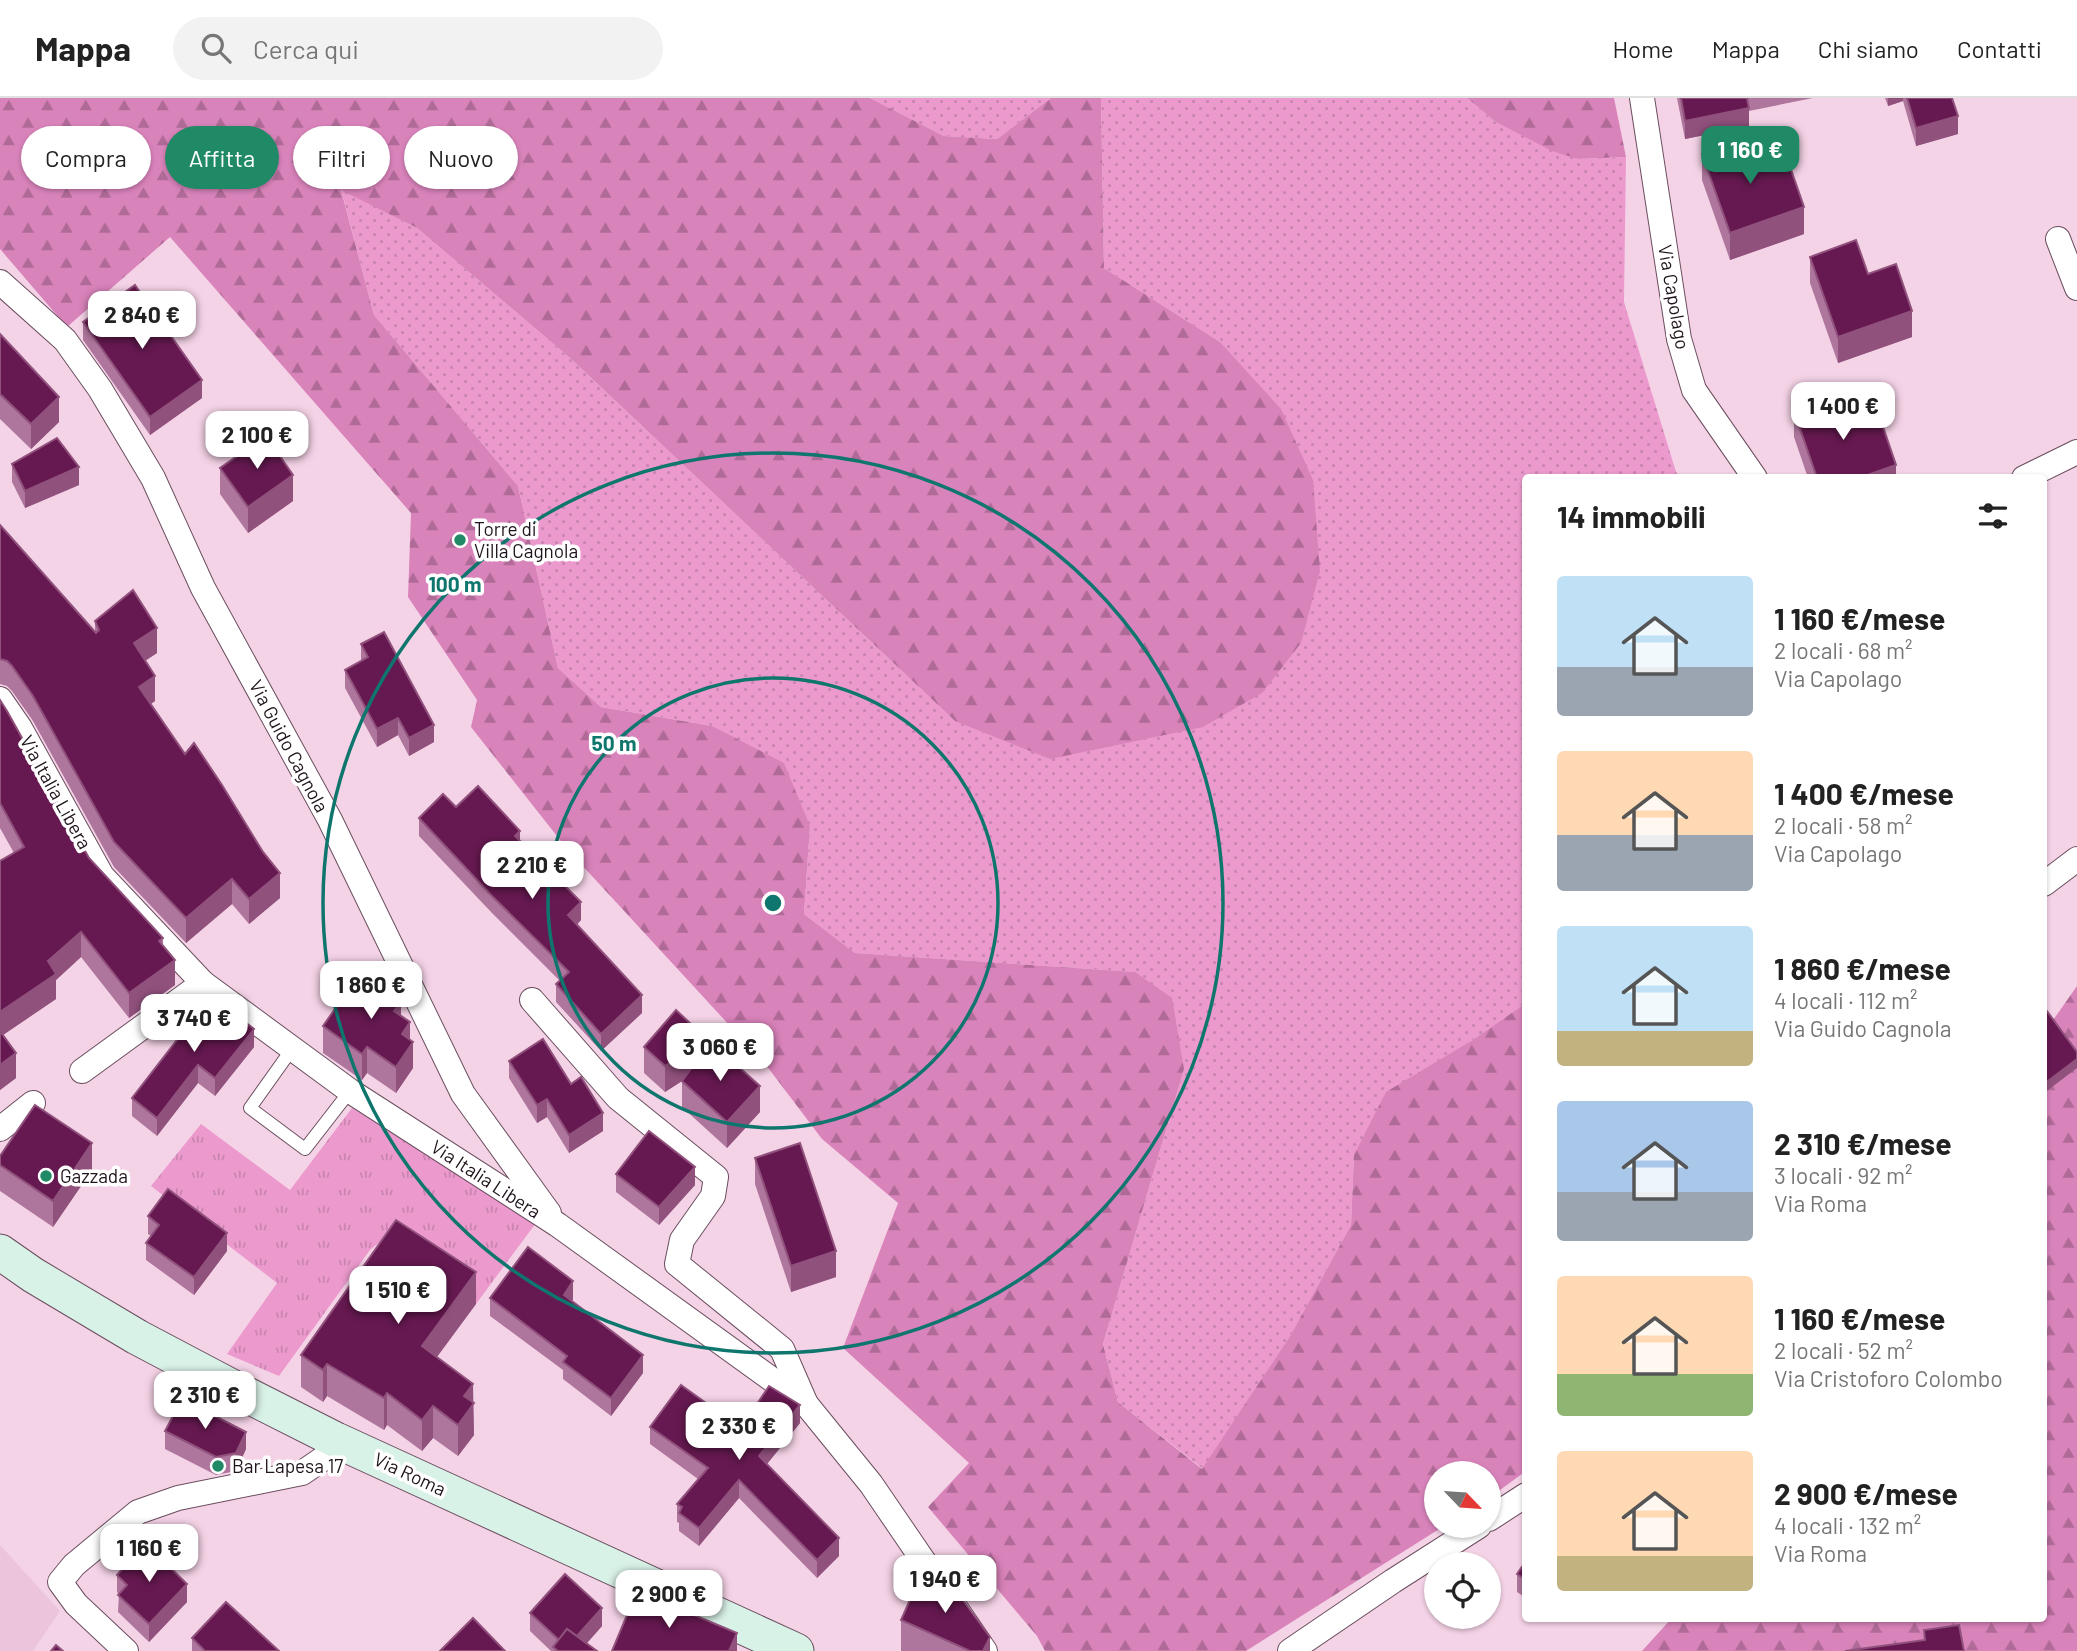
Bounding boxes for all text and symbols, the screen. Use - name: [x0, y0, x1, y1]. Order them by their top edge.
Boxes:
- search box: [173, 17, 663, 80]
- text: Mappa: [35, 28, 131, 68]
- icon: search: [197, 29, 235, 67]
- text: Cerca qui: [253, 33, 359, 64]
- text: Home: [1612, 34, 1674, 63]
- text: Mappa: [1712, 34, 1780, 63]
- text: Chi siamo: [1818, 34, 1919, 63]
- text: Contatti: [1957, 34, 2042, 63]
- chip: Compra: [21, 126, 151, 189]
- chip: Affitta: [165, 126, 279, 189]
- chip: Filtri: [293, 126, 390, 189]
- chip: Nuovo: [404, 126, 518, 189]
- pin: 1 160 €: [1685, 126, 1815, 186]
- text: 1 160 €: [1717, 135, 1783, 163]
- street label: Via Capolago: [1654, 243, 1695, 351]
- pin: 2 840 €: [77, 292, 207, 351]
- text: 2 840 €: [104, 300, 180, 328]
- pin: 1 400 €: [1778, 382, 1908, 442]
- text: 1 400 €: [1807, 391, 1879, 419]
- pin: 2 100 €: [192, 412, 322, 471]
- text: 2 100 €: [221, 420, 293, 448]
- icon: filters: [1974, 497, 2012, 535]
- text: 14 immobili: [1557, 498, 1706, 534]
- place label: Torre di Villa Cagnola: [474, 517, 578, 562]
- marker: Torre di Villa Cagnola: [452, 532, 468, 548]
- text: 100 m: [428, 571, 482, 596]
- text: 1 160 €/mese: [1774, 600, 1945, 636]
- icon: home: [1613, 604, 1697, 688]
- text: 2 locali · 68 m²: [1774, 636, 1913, 664]
- text: Via Capolago: [1774, 664, 1902, 692]
- street label: Via Guido Cagnola: [245, 676, 334, 816]
- text: 50 m: [591, 730, 637, 755]
- street label: Via Italia Libera: [16, 731, 97, 853]
- text: 1 400 €/mese: [1774, 775, 1954, 811]
- icon: home: [1613, 779, 1697, 863]
- text: 2 locali · 58 m²: [1774, 811, 1913, 839]
- text: Via Capolago: [1774, 839, 1902, 867]
- pin: 2 210 €: [467, 842, 597, 901]
- text: 2 210 €: [497, 850, 567, 878]
- centre of rings: [761, 891, 785, 915]
- text: 1 860 €/mese: [1774, 950, 1951, 986]
- icon: home: [1613, 954, 1697, 1038]
- pin: 1 860 €: [306, 962, 436, 1021]
- text: 1 860 €: [336, 970, 406, 998]
- text: 4 locali · 112 m²: [1774, 986, 1918, 1014]
- pin: 3 740 €: [129, 995, 259, 1054]
- text: 3 740 €: [157, 1003, 231, 1031]
- text: Via Guido Cagnola: [1774, 1014, 1951, 1042]
- pin: 3 060 €: [655, 1024, 785, 1083]
- text: 3 060 €: [683, 1032, 757, 1060]
- text: 2 310 €/mese: [1774, 1125, 1952, 1161]
- icon: home: [1613, 1129, 1697, 1213]
- street label: Via Italia Libera: [427, 1135, 546, 1223]
- text: 3 locali · 92 m²: [1774, 1161, 1913, 1189]
- place label: Gazzada: [60, 1164, 128, 1187]
- marker: Gazzada: [38, 1168, 54, 1184]
- text: Via Roma: [1774, 1189, 1867, 1217]
- pin: 1 510 €: [333, 1266, 463, 1326]
- text: 1 510 €: [365, 1275, 431, 1303]
- text: 1 160 €/mese: [1774, 1300, 1945, 1336]
- icon: home: [1613, 1304, 1697, 1388]
- text: 2 locali · 52 m²: [1774, 1336, 1913, 1364]
- text: Via Cristoforo Colombo: [1774, 1364, 2003, 1392]
- pin: 2 310 €: [140, 1372, 270, 1431]
- text: 2 310 €: [170, 1380, 240, 1408]
- pin: 2 330 €: [674, 1402, 804, 1462]
- text: 2 330 €: [702, 1411, 776, 1439]
- street label: Via Roma: [371, 1447, 450, 1500]
- place label: Bar Lapesa 17: [232, 1454, 343, 1477]
- marker: Bar Lapesa 17: [210, 1458, 226, 1474]
- north arrow: [1424, 1461, 1502, 1538]
- map controls: [1424, 1461, 1501, 1629]
- text: 2 900 €/mese: [1774, 1475, 1958, 1511]
- icon: home: [1613, 1479, 1697, 1563]
- text: 4 locali · 132 m²: [1774, 1511, 1921, 1539]
- pin: 1 160 €: [84, 1524, 214, 1584]
- text: 1 160 €: [116, 1533, 182, 1561]
- text: Via Roma: [1774, 1539, 1867, 1567]
- button: locate: [1424, 1552, 1501, 1629]
- pin: 1 940 €: [880, 1556, 1010, 1615]
- text: 1 940 €: [909, 1564, 981, 1592]
- pin: 2 900 €: [604, 1570, 734, 1630]
- text: 2 900 €: [631, 1579, 707, 1607]

